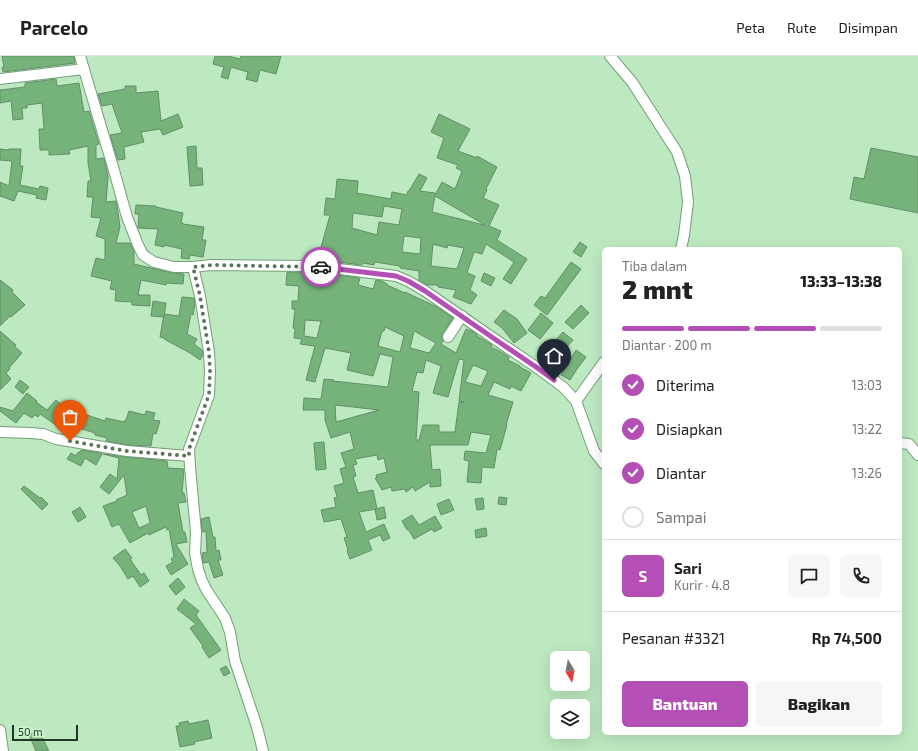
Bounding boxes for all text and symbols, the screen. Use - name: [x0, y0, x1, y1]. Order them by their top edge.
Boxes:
- text: Parcelo: [20, 16, 88, 39]
- text: Peta: [736, 19, 765, 36]
- text: Rute: [787, 19, 816, 36]
- text: Disimpan: [838, 19, 898, 36]
- courier: [301, 247, 341, 287]
- icon: car: [310, 256, 332, 278]
- text: Tiba dalam: [622, 258, 687, 274]
- text: 13:33–13:38: [800, 272, 882, 290]
- text: 2 mnt: [622, 273, 693, 304]
- text: Diantar · 200 m: [622, 337, 712, 353]
- pin: [537, 339, 571, 380]
- icon: home: [543, 345, 565, 367]
- icon: check: [622, 374, 644, 396]
- text: Diterima: [656, 376, 715, 394]
- text: 13:03: [851, 377, 882, 393]
- pin: [53, 400, 87, 441]
- icon: bag: [59, 406, 81, 428]
- icon: check: [622, 418, 644, 440]
- text: Disiapkan: [656, 420, 723, 438]
- text: 13:22: [852, 421, 882, 437]
- icon: check: [622, 462, 644, 484]
- text: Diantar: [656, 464, 707, 482]
- text: 13:26: [852, 465, 882, 481]
- text: Sampai: [656, 508, 706, 526]
- button: chat: [788, 555, 830, 597]
- button: phone: [840, 555, 882, 597]
- text: Sari: [674, 559, 702, 577]
- text: S: [639, 567, 647, 585]
- text: Kurir · 4.8: [674, 577, 730, 593]
- text: Pesanan #3321: [622, 629, 725, 647]
- text: Rp 74,500: [812, 629, 882, 647]
- north arrow: [550, 651, 590, 691]
- map controls: [550, 651, 590, 739]
- button: Bantuan: [622, 681, 748, 727]
- button: Bagikan: [756, 681, 882, 727]
- button: layers: [550, 699, 590, 739]
- scale bar: [12, 723, 78, 742]
- text: 50 m: [18, 725, 43, 738]

